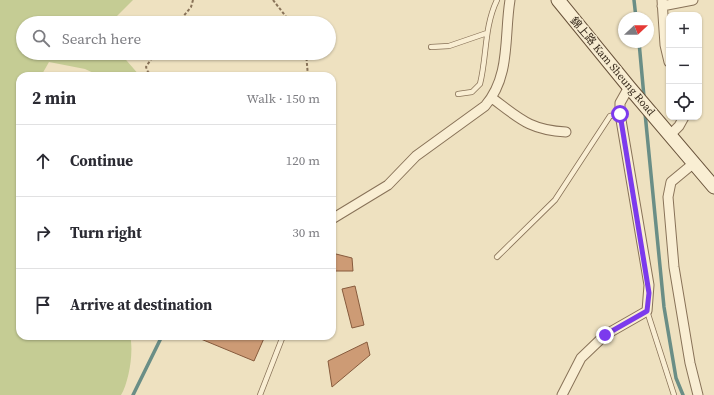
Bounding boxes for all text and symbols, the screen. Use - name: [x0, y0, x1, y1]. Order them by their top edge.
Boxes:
- north arrow: [618, 12, 654, 48]
- map controls: [666, 12, 702, 120]
- button: +: [666, 12, 702, 48]
- street label: 錦上路 Kam Sheung Road: [567, 14, 659, 120]
- search box: [16, 16, 336, 60]
- icon: search: [30, 27, 52, 49]
- text: Search here: [62, 28, 141, 49]
- button: −: [666, 48, 702, 84]
- button: locate: [666, 84, 702, 120]
- text: 2 min: [32, 86, 76, 110]
- text: Walk · 150 m: [247, 90, 320, 107]
- route start: [611, 105, 629, 123]
- icon: ahead: [32, 150, 54, 172]
- text: Continue: [70, 150, 133, 171]
- text: 120 m: [286, 152, 320, 169]
- icon: right: [32, 222, 54, 244]
- text: Turn right: [70, 222, 142, 243]
- text: 30 m: [292, 224, 320, 241]
- icon: arrive: [32, 294, 54, 316]
- text: Arrive at destination: [70, 294, 212, 315]
- route end: [596, 326, 614, 344]

